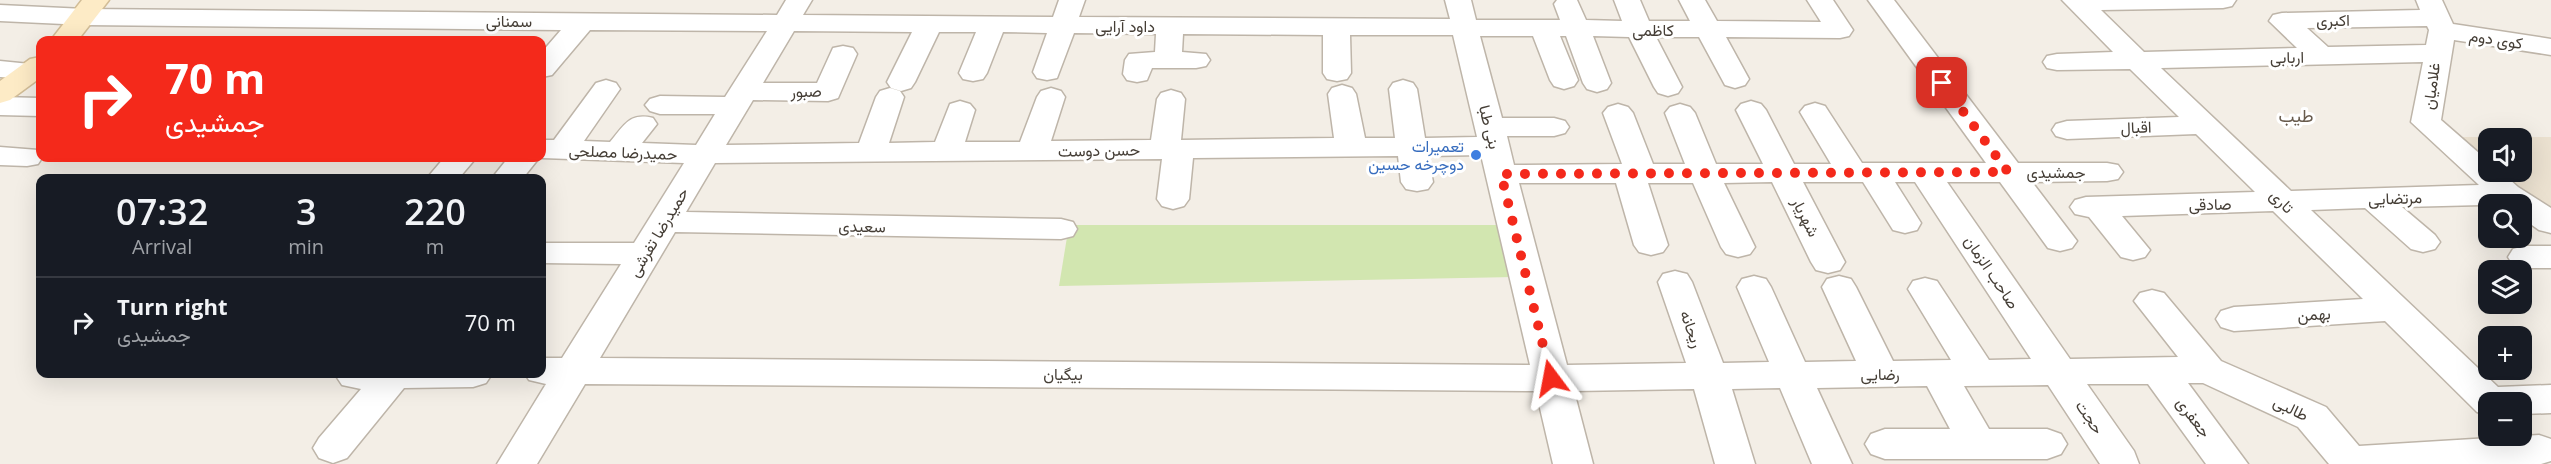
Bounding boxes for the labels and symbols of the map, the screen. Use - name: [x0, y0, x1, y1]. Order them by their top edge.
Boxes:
- street label: اکبری: [2316, 9, 2350, 31]
- street label: سمنانی: [486, 10, 532, 32]
- street label: داود آرایی: [1095, 15, 1155, 37]
- street label: کاظمی: [1632, 19, 1674, 41]
- street label: کوی دوم: [2468, 24, 2524, 54]
- street label: اربابی: [2270, 46, 2304, 68]
- pin: [1916, 57, 1967, 108]
- street label: غلامیان: [2417, 61, 2445, 111]
- street label: صبور: [789, 79, 822, 103]
- street label: بنی طبا: [1474, 103, 1506, 151]
- district label: طیب: [2279, 103, 2313, 127]
- street label: اقبال: [2120, 115, 2152, 139]
- place label: تعمیرات دوچرخه حسین: [1368, 135, 1464, 176]
- street label: حسن دوست: [1058, 138, 1141, 162]
- street label: حمیدرضا مصلحی: [568, 139, 678, 165]
- marker: تعمیرات دوچرخه حسین: [1469, 148, 1483, 162]
- street label: جمشیدی: [2027, 161, 2086, 183]
- street label: حمیدرضا تفرشی: [623, 183, 694, 281]
- street label: تاری: [2265, 184, 2299, 218]
- street label: مرتضایی: [2368, 186, 2422, 210]
- street label: شهریار: [1786, 193, 1825, 240]
- street label: صادقی: [2188, 193, 2232, 215]
- street label: سعیدی: [838, 215, 886, 237]
- street label: صاحب الزمان: [1959, 231, 2025, 313]
- street label: بهمن: [2297, 302, 2331, 326]
- street label: ریحانه: [1675, 307, 1709, 351]
- position arrow: [1519, 346, 1583, 410]
- street label: بیگیان: [1043, 363, 1083, 385]
- street label: رضایی: [1860, 363, 1900, 385]
- street label: طالبی: [2270, 390, 2312, 426]
- street label: جعفری: [2172, 392, 2217, 442]
- street label: حجت: [2071, 396, 2109, 439]

